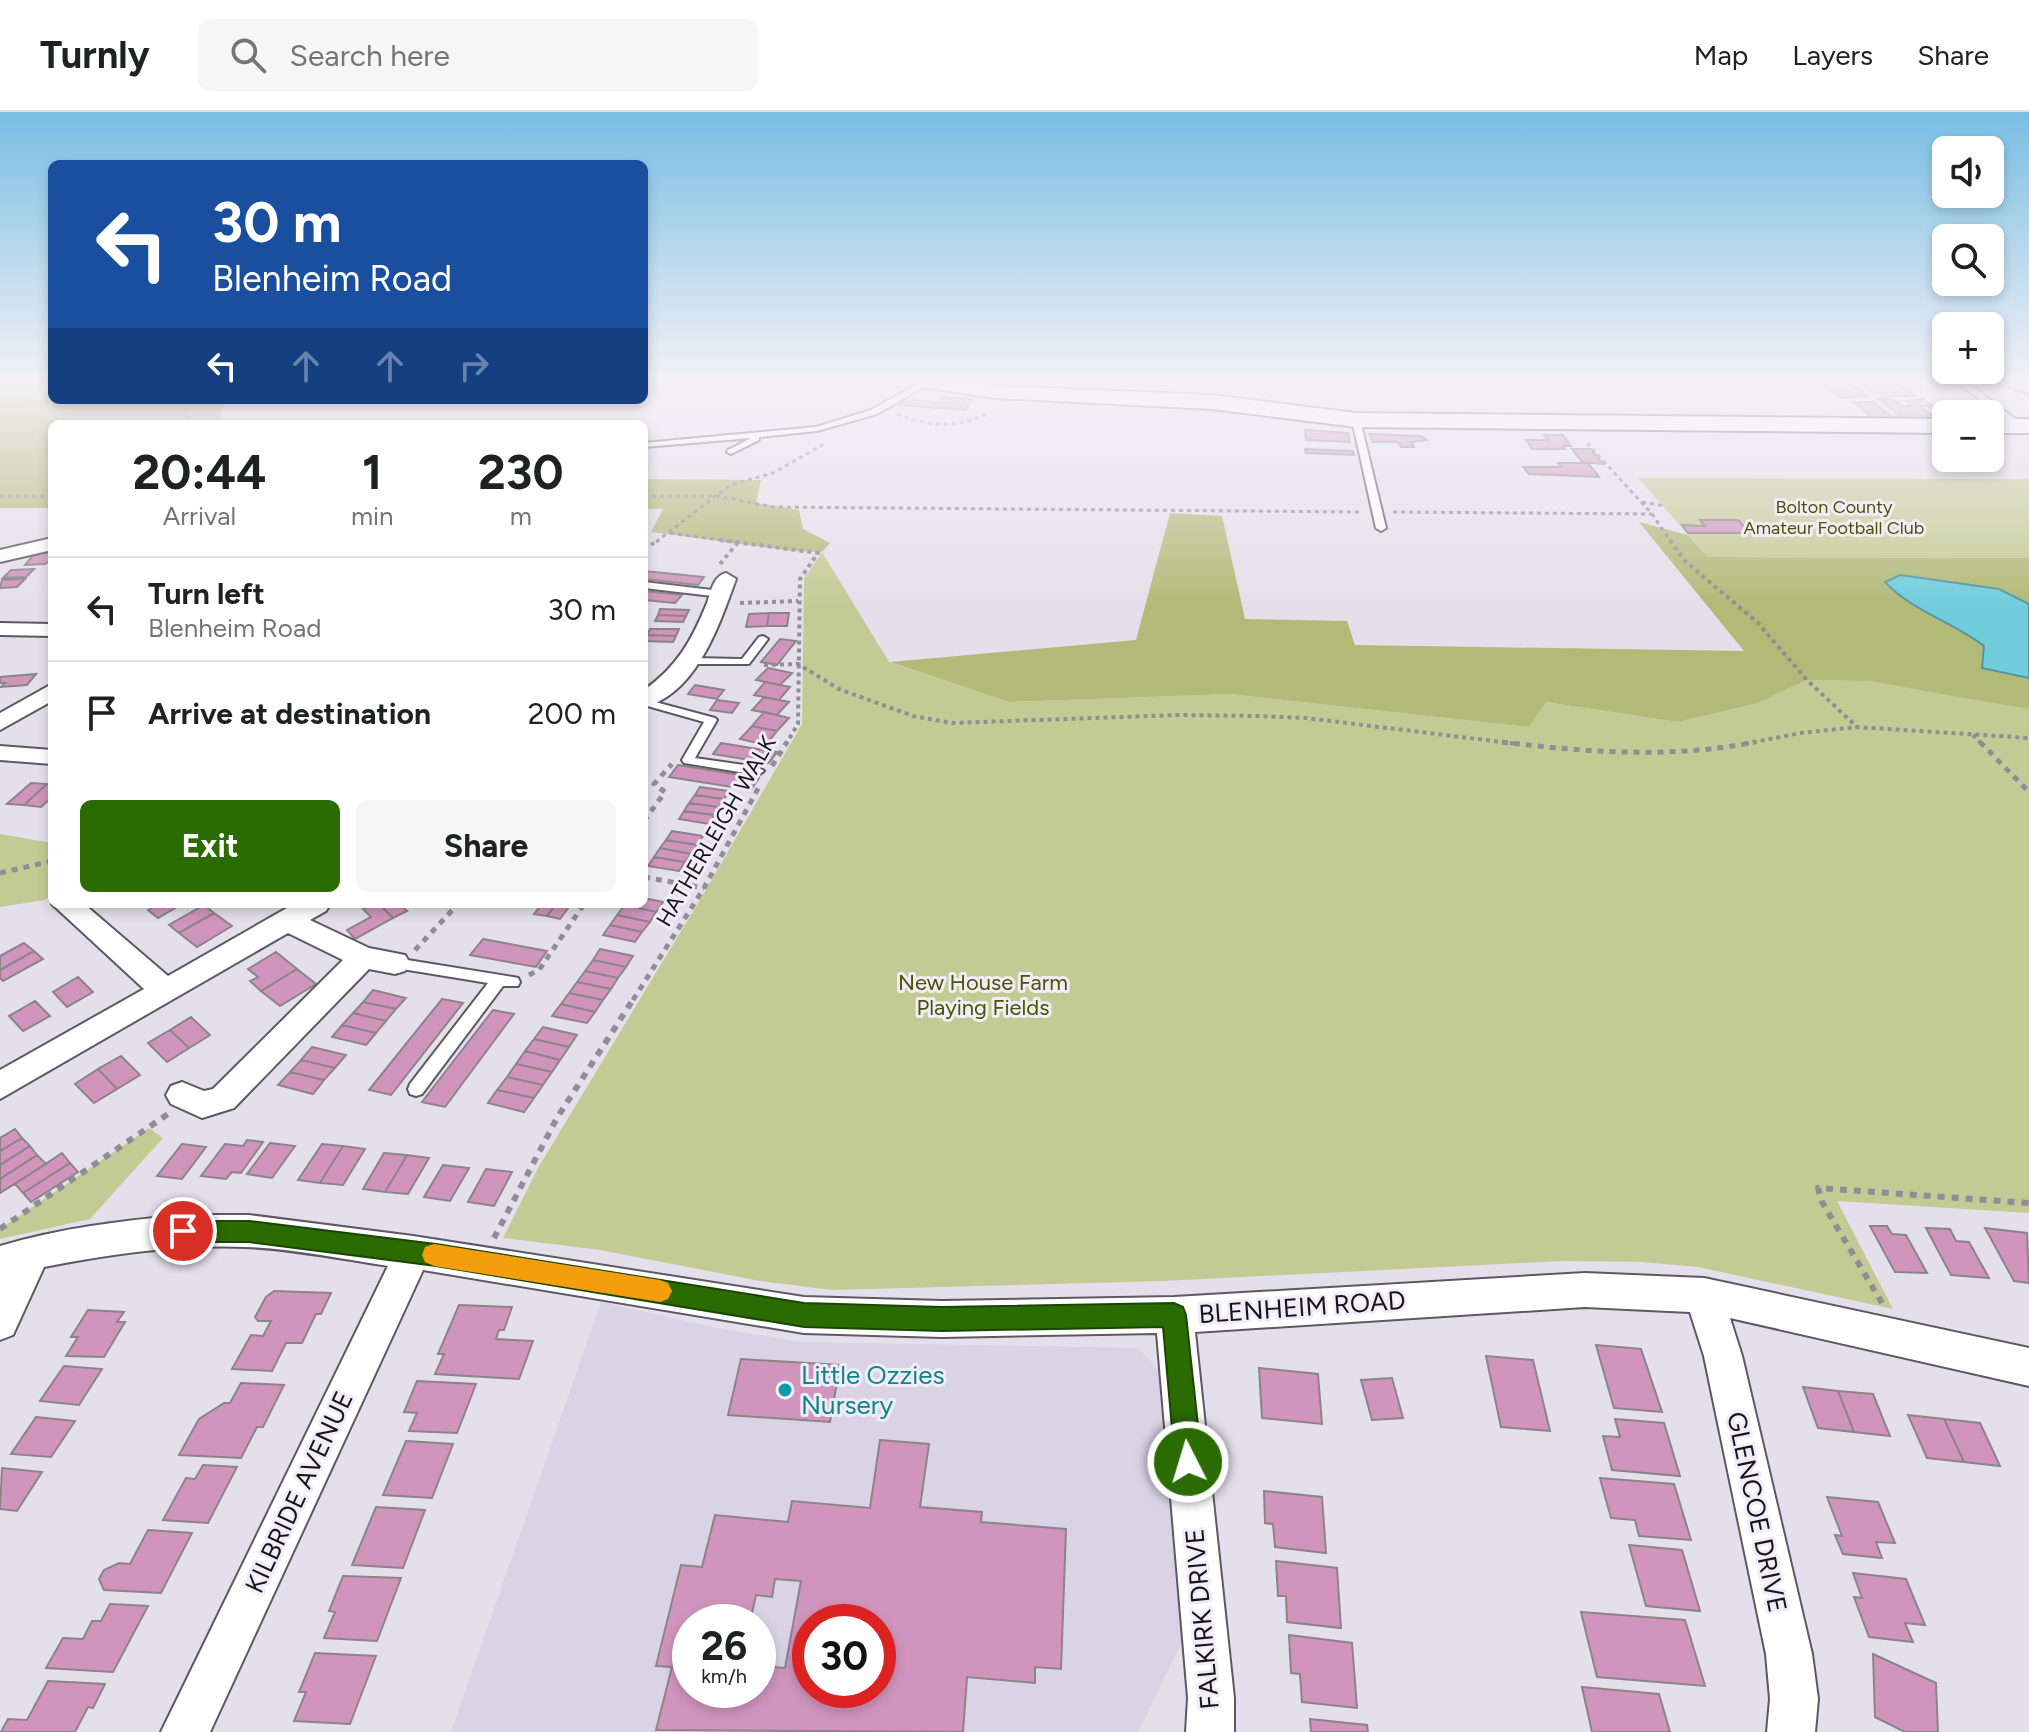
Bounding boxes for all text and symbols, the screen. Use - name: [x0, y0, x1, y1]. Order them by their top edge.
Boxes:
- search box: [198, 19, 758, 91]
- text: Turnly: [40, 32, 150, 78]
- icon: search: [226, 33, 270, 77]
- text: Search here: [290, 37, 450, 74]
- text: Map: [1694, 38, 1748, 72]
- text: Layers: [1792, 38, 1873, 72]
- text: Share: [1917, 38, 1989, 72]
- map controls: [1932, 136, 2004, 472]
- button: sound: [1932, 136, 2004, 208]
- text: 30 m: [212, 189, 342, 256]
- icon: left: [80, 192, 184, 296]
- button: search: [1932, 224, 2004, 296]
- text: Blenheim Road: [212, 257, 452, 300]
- button: +: [1932, 312, 2004, 384]
- icon: left: [200, 344, 244, 388]
- icon: ahead: [284, 344, 328, 388]
- icon: ahead: [368, 344, 412, 388]
- icon: right: [452, 344, 496, 388]
- button: −: [1932, 400, 2004, 472]
- text: 20:44: [132, 443, 267, 501]
- text: 1: [362, 443, 382, 501]
- text: 230: [478, 443, 564, 501]
- park label: Bolton County Amateur Football Club: [1744, 496, 1924, 539]
- text: Arrival: [163, 500, 236, 532]
- text: min: [351, 500, 394, 532]
- text: m: [510, 500, 532, 532]
- text: Turn left: [148, 575, 265, 612]
- icon: left: [80, 587, 124, 631]
- text: 30 m: [548, 591, 616, 628]
- text: Blenheim Road: [148, 612, 321, 644]
- icon: arrive: [80, 691, 124, 735]
- text: Arrive at destination: [148, 695, 431, 732]
- text: 200 m: [528, 695, 616, 732]
- street label: HATHERLEIGH WALK: [650, 730, 782, 931]
- button: Exit: [80, 800, 340, 892]
- button: Share: [356, 800, 616, 892]
- park label: New House Farm Playing Fields: [898, 969, 1068, 1021]
- pin: [149, 1197, 217, 1265]
- icon: arrive: [161, 1209, 205, 1253]
- street label: BLENHEIM ROAD: [1198, 1284, 1406, 1330]
- place label: Little Ozzies Nursery: [801, 1359, 945, 1421]
- marker: Little Ozzies Nursery: [776, 1381, 794, 1399]
- street label: KILBRIDE AVENUE: [238, 1386, 360, 1598]
- street label: GLENCOE DRIVE: [1720, 1409, 1794, 1615]
- position arrow: [1146, 1420, 1230, 1504]
- street label: FALKIRK DRIVE: [1178, 1527, 1226, 1711]
- speed limit sign: 30: [792, 1604, 896, 1708]
- text: 26: [701, 1622, 747, 1670]
- text: km/h: [701, 1664, 747, 1688]

